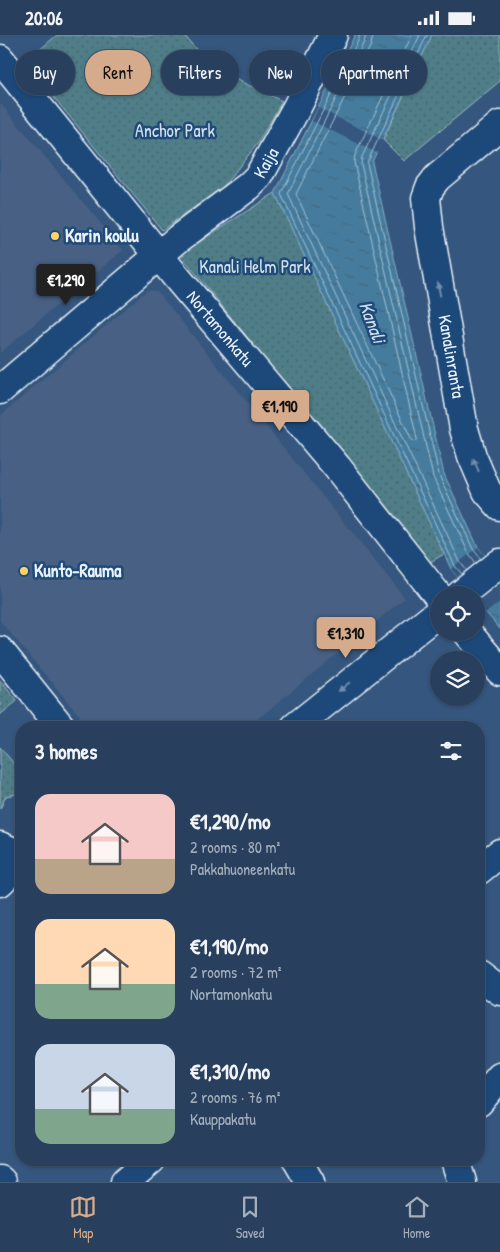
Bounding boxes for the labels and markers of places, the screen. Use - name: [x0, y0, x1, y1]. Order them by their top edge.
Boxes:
- place label: Karin koulu: [65, 223, 139, 248]
- marker: Karin koulu: [49, 230, 61, 242]
- pin: €1,290: [25, 263, 107, 306]
- pin: €1,190: [239, 389, 321, 432]
- place label: Kunto-Rauma: [34, 558, 122, 583]
- marker: Kunto-Rauma: [18, 565, 30, 577]
- pin: €1,310: [305, 617, 387, 659]

